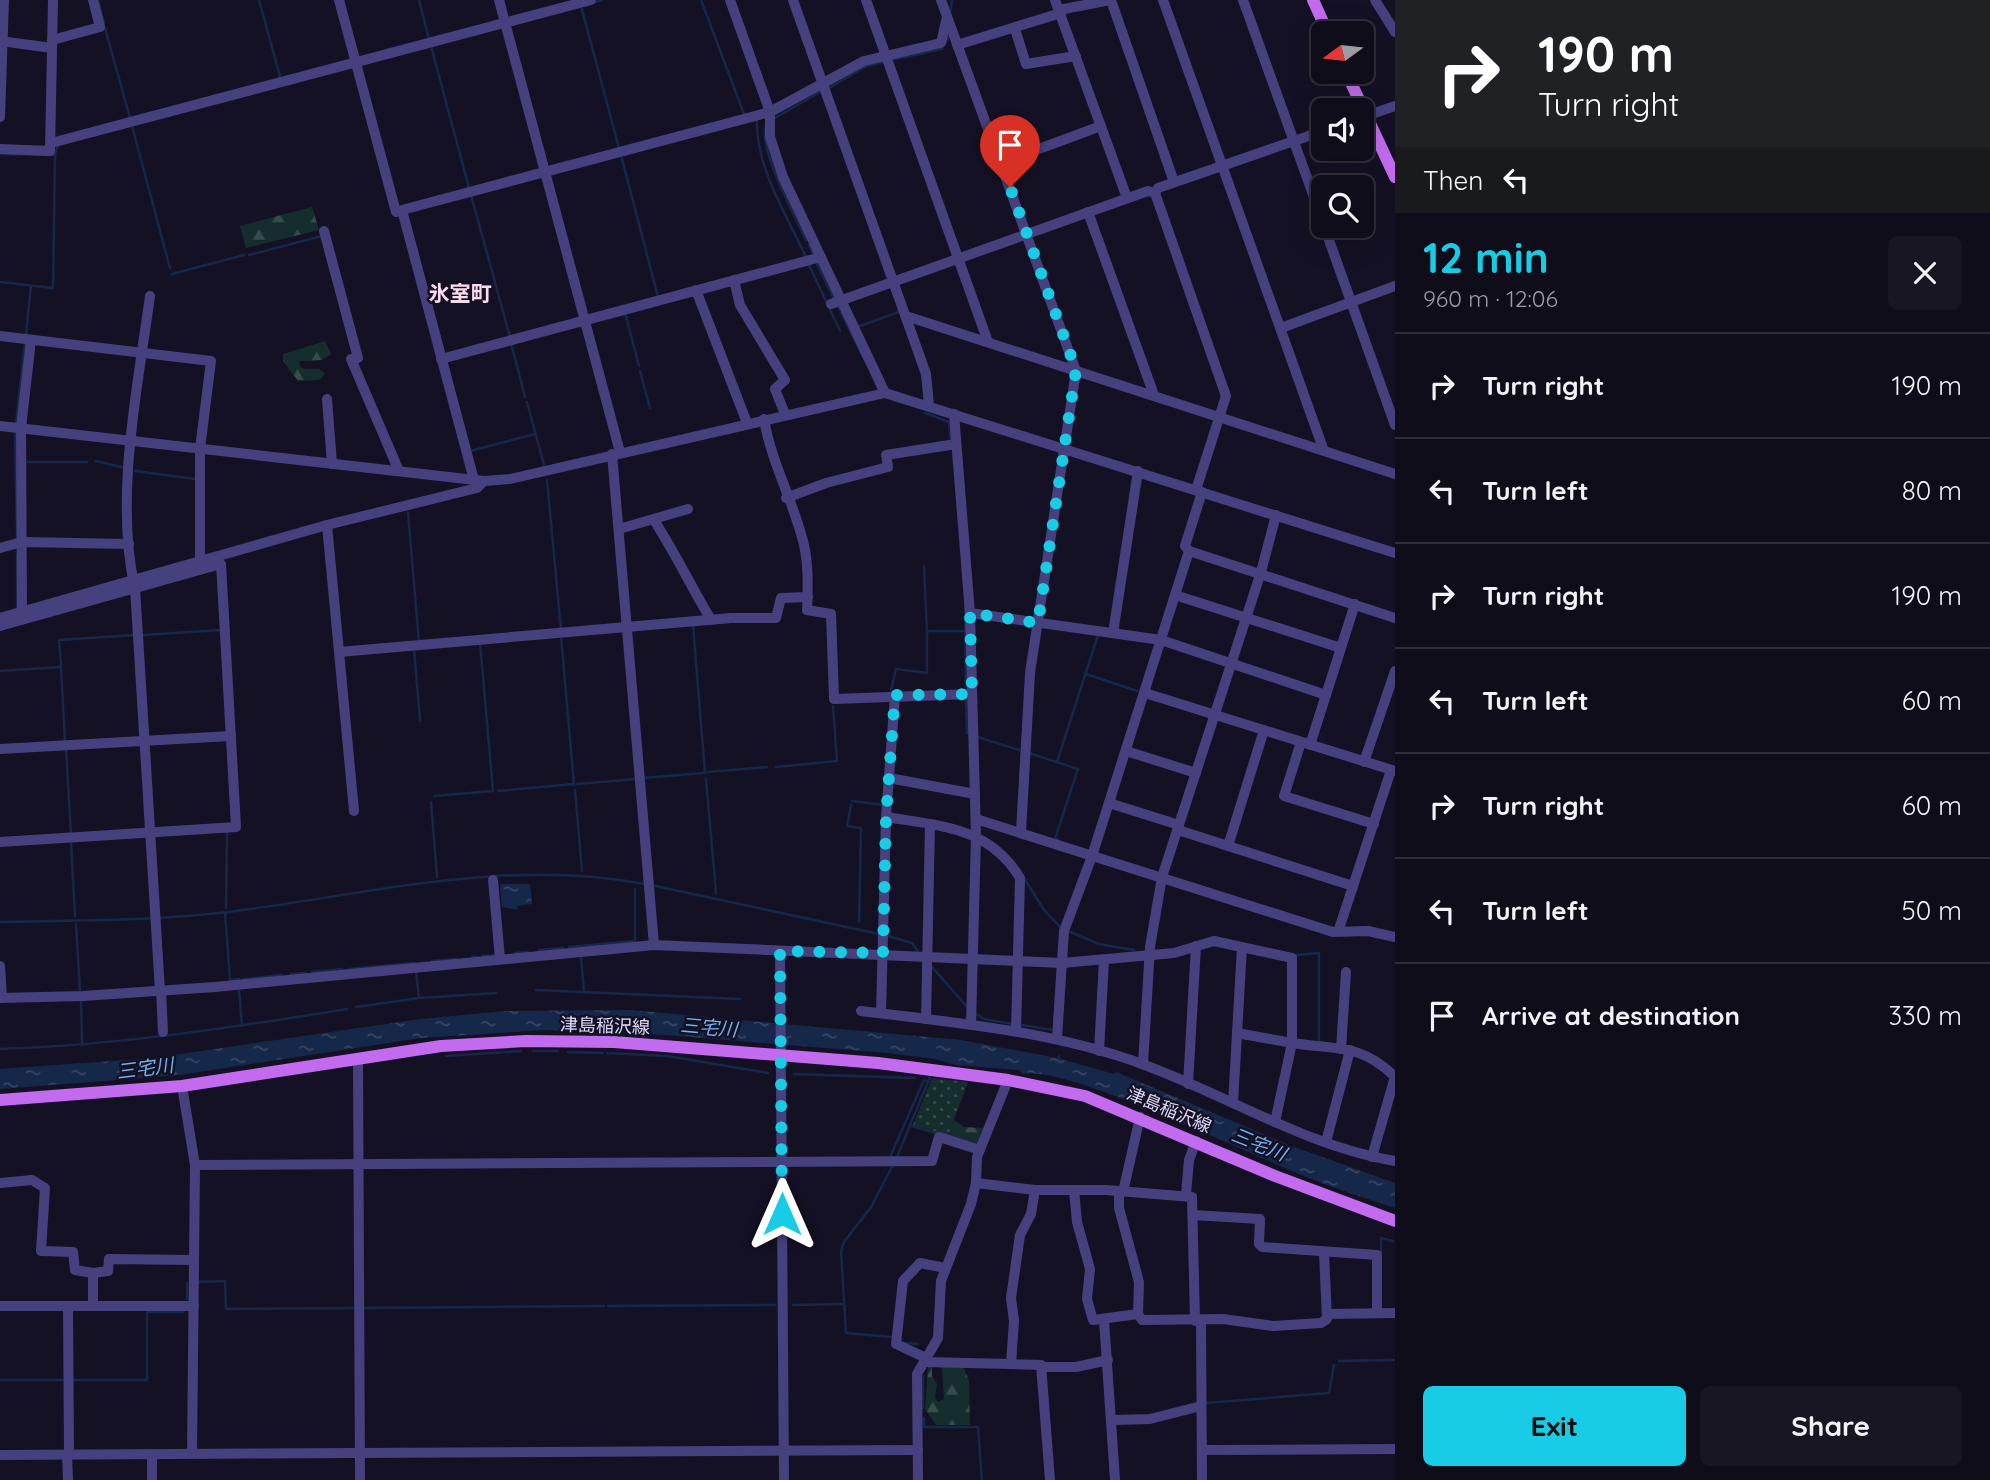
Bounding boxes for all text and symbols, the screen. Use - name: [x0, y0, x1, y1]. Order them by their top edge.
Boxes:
- north arrow: [1311, 21, 1374, 84]
- map controls: [1311, 21, 1374, 238]
- text: 190 m: [1538, 23, 1674, 84]
- icon: right: [1423, 28, 1514, 119]
- text: Turn right: [1538, 84, 1679, 124]
- button: sound: [1311, 98, 1374, 161]
- pin: [980, 115, 1040, 187]
- icon: arrive: [991, 126, 1029, 164]
- icon: left: [1497, 161, 1535, 199]
- text: Then: [1423, 164, 1483, 197]
- button: search: [1311, 175, 1374, 238]
- text: 12 min: [1423, 231, 1549, 284]
- button: close: [1888, 236, 1962, 310]
- district label: 氷室町: [429, 280, 492, 306]
- text: 960 m · 12:06: [1423, 284, 1558, 313]
- icon: right: [1423, 367, 1461, 405]
- text: Turn right: [1482, 369, 1604, 402]
- text: 190 m: [1892, 369, 1962, 402]
- icon: left: [1423, 472, 1461, 510]
- text: Turn left: [1482, 474, 1589, 507]
- text: 80 m: [1902, 474, 1962, 507]
- icon: right: [1423, 577, 1461, 615]
- text: Turn right: [1482, 579, 1604, 612]
- text: 190 m: [1892, 579, 1962, 612]
- icon: left: [1423, 682, 1461, 720]
- text: Turn left: [1482, 684, 1589, 717]
- text: 60 m: [1902, 684, 1962, 717]
- icon: right: [1423, 787, 1461, 825]
- text: Turn right: [1482, 789, 1604, 822]
- text: 60 m: [1902, 789, 1962, 822]
- icon: left: [1423, 892, 1461, 930]
- text: Turn left: [1482, 894, 1589, 927]
- text: 50 m: [1902, 894, 1962, 927]
- icon: arrive: [1423, 997, 1461, 1035]
- text: Arrive at destination: [1482, 999, 1740, 1032]
- text: 330 m: [1888, 999, 1962, 1032]
- street label: 津島稲沢線: [560, 1012, 650, 1039]
- water label: 三宅川: [680, 1013, 740, 1042]
- water label: 三宅川: [115, 1052, 177, 1083]
- street label: 津島稲沢線: [1123, 1081, 1215, 1138]
- water label: 三宅川: [1228, 1122, 1292, 1167]
- position arrow: [745, 1177, 819, 1251]
- button: Exit: [1423, 1386, 1686, 1466]
- button: Share: [1700, 1386, 1962, 1466]

